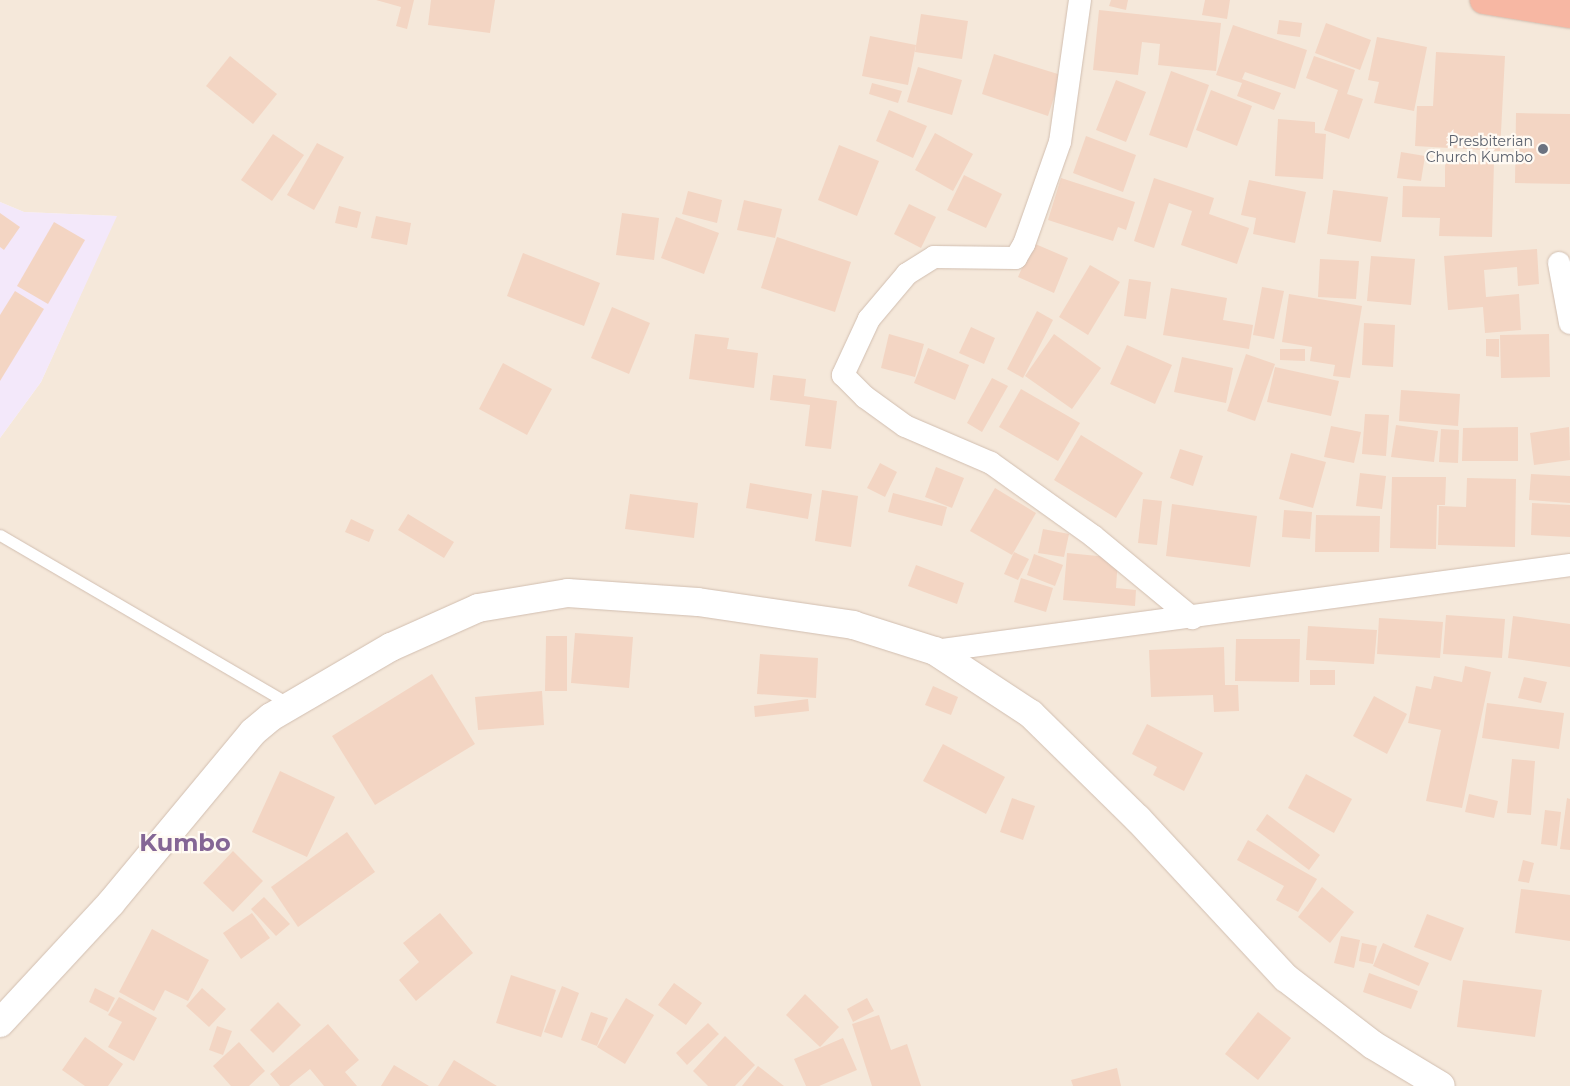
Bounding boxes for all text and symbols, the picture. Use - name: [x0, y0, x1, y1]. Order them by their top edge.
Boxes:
- place label: Presbiterian Church Kumbo: [1426, 133, 1533, 166]
- marker: Presbiterian Church Kumbo: [1537, 143, 1549, 155]
- district label: Kumbo: [139, 829, 231, 857]

